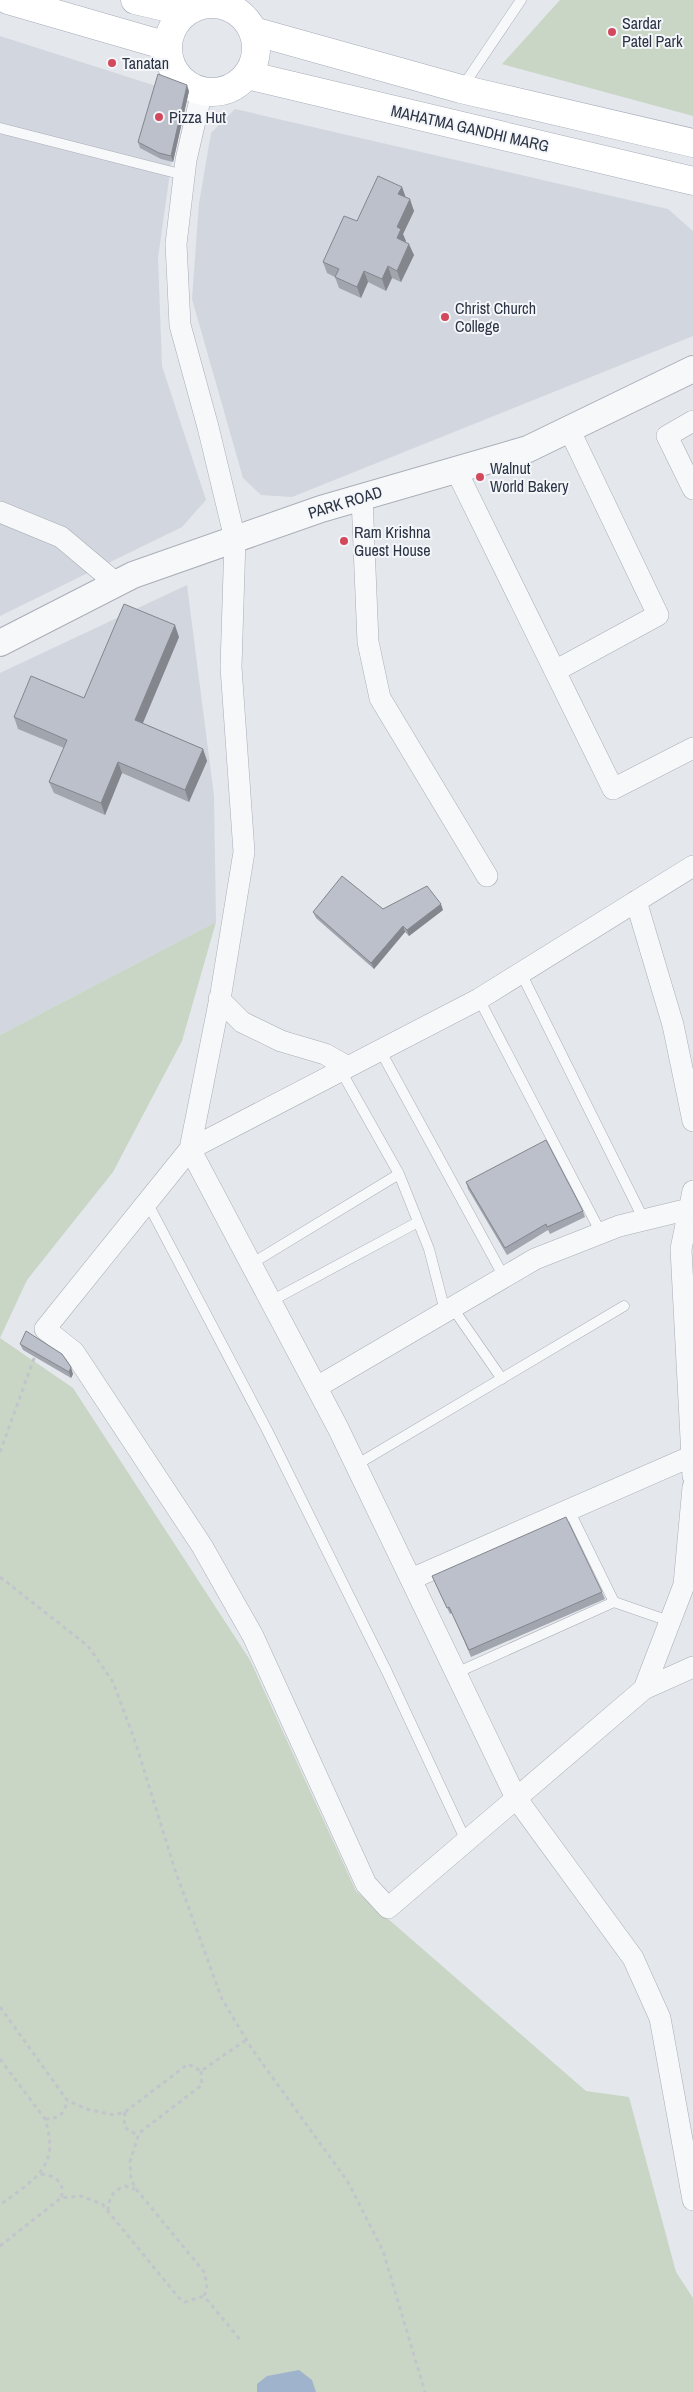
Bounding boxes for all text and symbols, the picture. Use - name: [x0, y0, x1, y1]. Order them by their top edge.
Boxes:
- place label: Sardar Patel Park: [622, 12, 683, 52]
- marker: Sardar Patel Park: [606, 26, 618, 38]
- place label: Tanatan: [122, 52, 169, 74]
- marker: Tanatan: [106, 57, 118, 69]
- street label: MAHATMA GANDHI MARG: [389, 99, 551, 157]
- place label: Pizza Hut: [169, 106, 226, 128]
- marker: Pizza Hut: [153, 111, 165, 123]
- place label: Christ Church College: [455, 297, 536, 337]
- marker: Christ Church College: [439, 311, 451, 323]
- place label: Walnut World Bakery: [490, 457, 569, 497]
- marker: Walnut World Bakery: [474, 471, 486, 483]
- street label: PARK ROAD: [305, 480, 385, 524]
- place label: Ram Krishna Guest House: [354, 521, 431, 561]
- marker: Ram Krishna Guest House: [338, 535, 350, 547]

